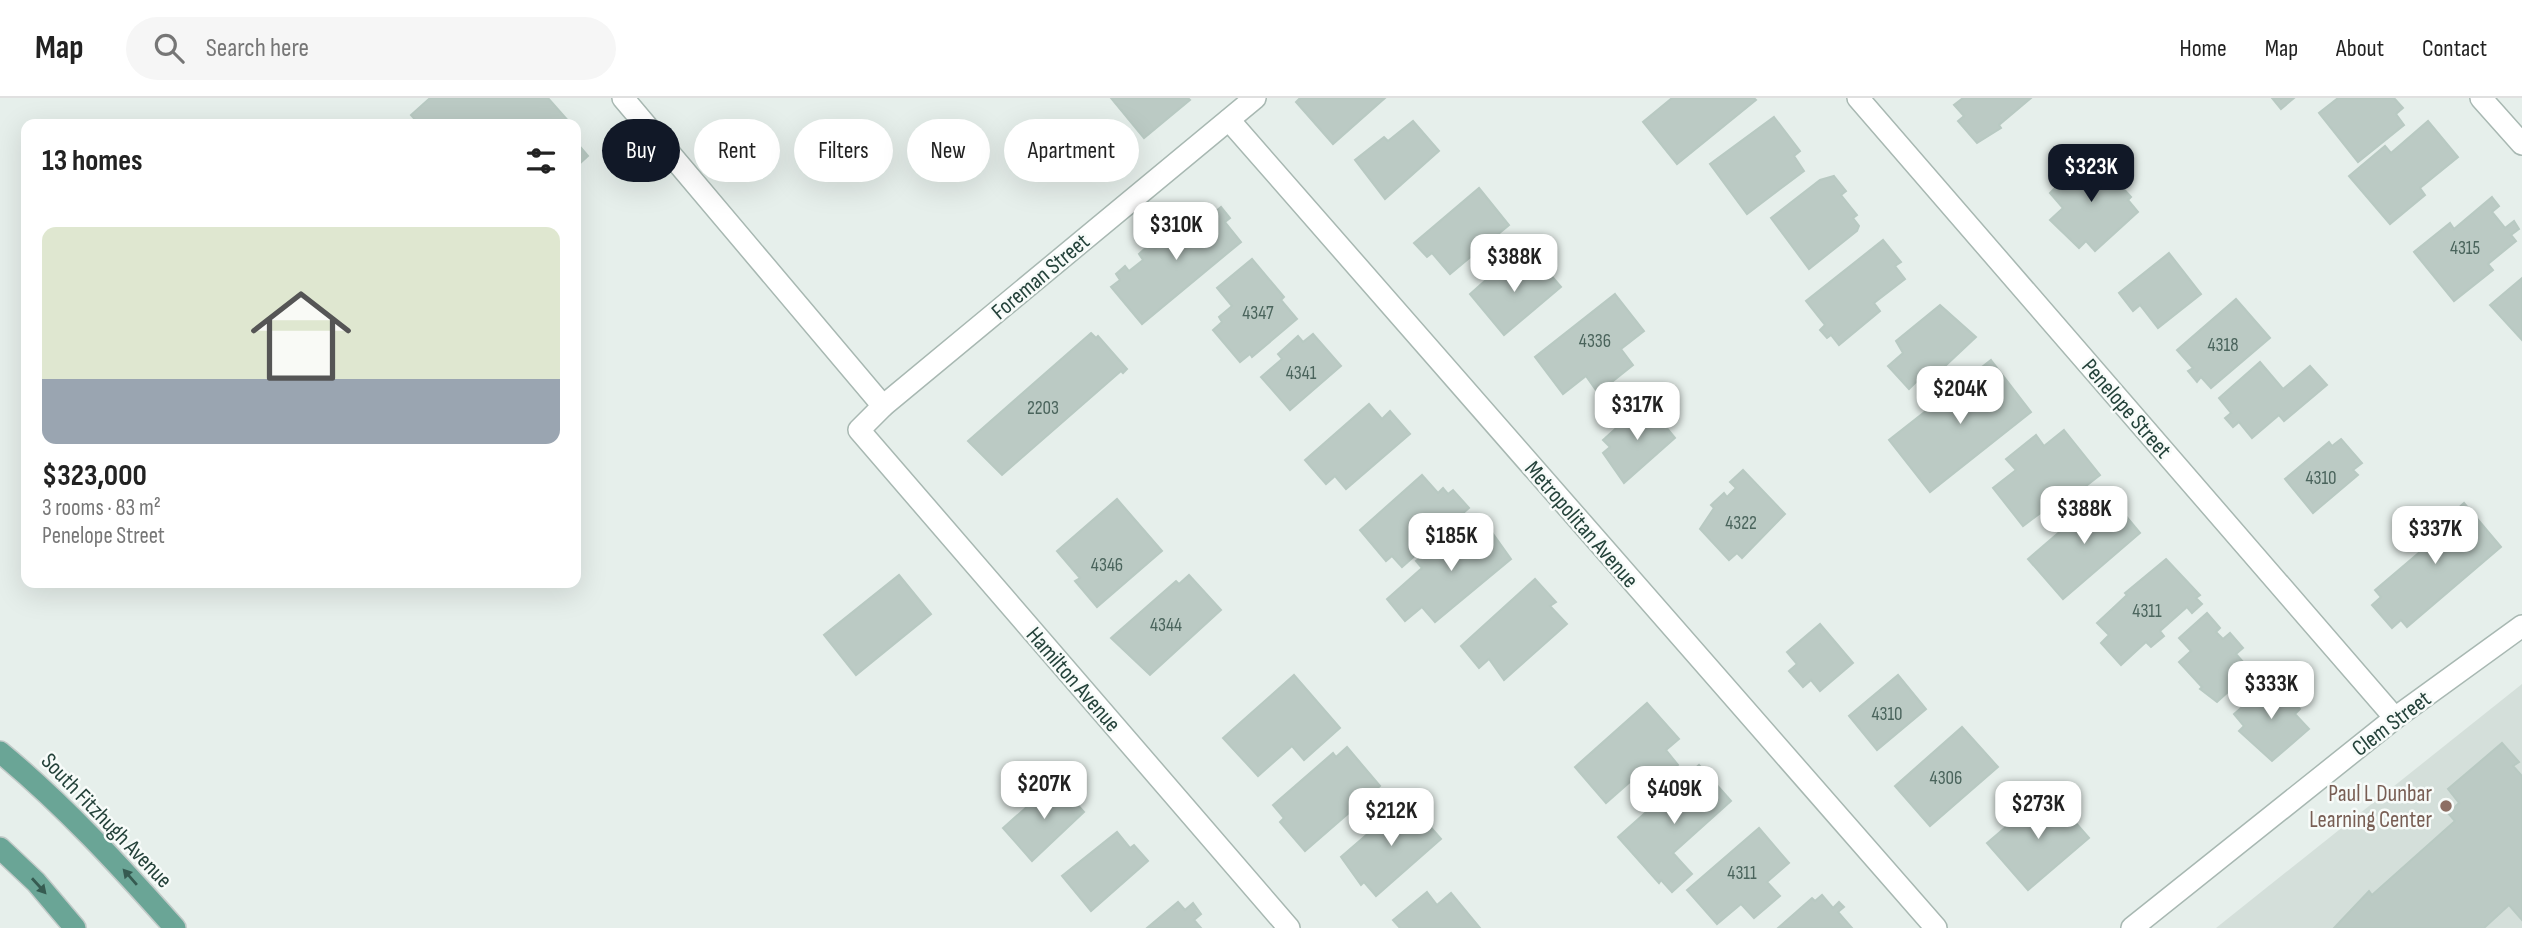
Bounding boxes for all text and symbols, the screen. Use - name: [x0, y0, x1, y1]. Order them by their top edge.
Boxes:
- search box: [126, 17, 616, 80]
- text: Map: [35, 28, 84, 68]
- icon: search: [150, 29, 188, 67]
- text: Search here: [206, 33, 309, 64]
- text: Home: [2179, 34, 2227, 63]
- text: Map: [2265, 34, 2298, 63]
- text: About: [2336, 34, 2384, 63]
- text: Contact: [2422, 34, 2487, 63]
- chip: Buy: [602, 119, 680, 182]
- chip: Rent: [694, 119, 780, 182]
- chip: Filters: [794, 119, 893, 182]
- chip: New: [907, 119, 990, 182]
- chip: Apartment: [1004, 119, 1139, 182]
- icon: filters: [522, 142, 560, 180]
- text: 13 homes: [42, 143, 143, 179]
- pin: $323K: [2042, 144, 2140, 204]
- text: $323K: [2064, 153, 2118, 181]
- pin: $310K: [1127, 202, 1225, 262]
- text: $310K: [1149, 211, 1203, 239]
- street label: Foreman Street: [986, 228, 1095, 326]
- pin: $388K: [1465, 234, 1563, 294]
- house number: 4315: [2450, 237, 2480, 260]
- text: $388K: [1486, 243, 1542, 271]
- icon: home: [238, 273, 364, 399]
- house number: 4347: [1242, 302, 1274, 325]
- house number: 4336: [1579, 330, 1611, 353]
- house number: 4318: [2208, 334, 2238, 357]
- street label: Penelope Street: [2075, 353, 2177, 464]
- house number: 4341: [1286, 362, 1317, 385]
- pin: $204K: [1911, 366, 2009, 426]
- text: $204K: [1933, 375, 1987, 403]
- pin: $317K: [1588, 382, 1686, 442]
- text: $317K: [1611, 391, 1663, 419]
- house number: 2203: [1027, 397, 1059, 420]
- street label: Metropolitan Avenue: [1518, 455, 1644, 594]
- text: $323,000: [42, 458, 147, 494]
- house number: 4310: [2305, 467, 2337, 490]
- pin: $388K: [2035, 486, 2133, 546]
- text: 3 rooms · 83 m²: [42, 494, 161, 522]
- text: $388K: [2056, 495, 2112, 523]
- pin: $337K: [2386, 506, 2484, 566]
- house number: 4322: [1725, 512, 1757, 535]
- pin: $185K: [1402, 514, 1500, 573]
- text: $337K: [2408, 515, 2462, 543]
- text: Penelope Street: [42, 522, 165, 550]
- text: $185K: [1424, 522, 1478, 550]
- house number: 4346: [1091, 554, 1123, 577]
- house number: 4311: [2132, 600, 2162, 623]
- house number: 4344: [1150, 614, 1182, 637]
- street label: Hamilton Avenue: [1020, 621, 1126, 738]
- pin: $333K: [2222, 662, 2320, 721]
- text: $333K: [2244, 670, 2298, 698]
- street label: Clem Street: [2347, 685, 2437, 763]
- house number: 4310: [1871, 703, 1903, 726]
- street label: South Fitzhugh Avenue: [35, 747, 178, 894]
- pin: $207K: [995, 762, 1093, 821]
- pin: $409K: [1625, 766, 1723, 826]
- house number: 4306: [1930, 767, 1962, 790]
- text: $207K: [1017, 770, 1071, 798]
- text: $409K: [1646, 775, 1702, 803]
- place label: Paul L Dunbar Learning Center: [2309, 780, 2432, 834]
- pin: $273K: [1989, 782, 2087, 841]
- pin: $212K: [1342, 788, 1440, 848]
- text: $273K: [2011, 790, 2065, 818]
- text: $212K: [1365, 797, 1417, 825]
- marker: Paul L Dunbar Learning Center: [2438, 798, 2454, 814]
- house number: 4311: [1727, 862, 1757, 885]
- one-way arrow: [122, 869, 138, 886]
- one-way arrow: [31, 878, 47, 895]

